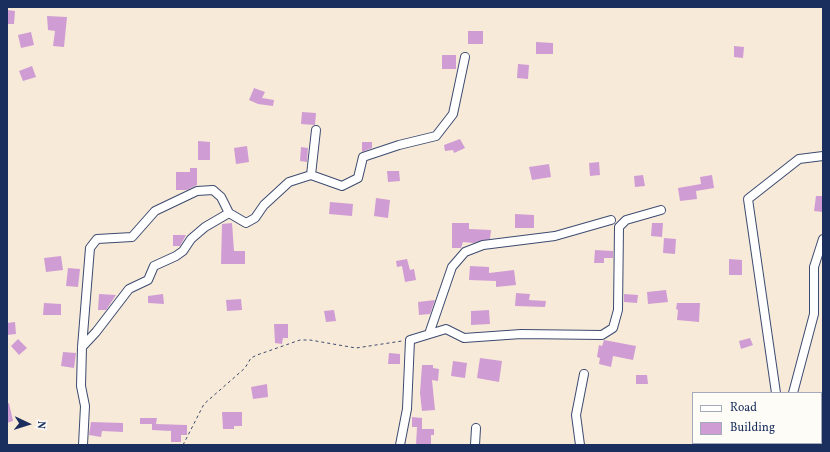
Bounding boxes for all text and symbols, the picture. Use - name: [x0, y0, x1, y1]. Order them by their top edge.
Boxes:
- legend: [692, 392, 822, 444]
- text: Road: [730, 400, 757, 416]
- north arrow: [8, 404, 48, 444]
- text: N: [33, 420, 48, 429]
- text: Building: [730, 420, 775, 436]

